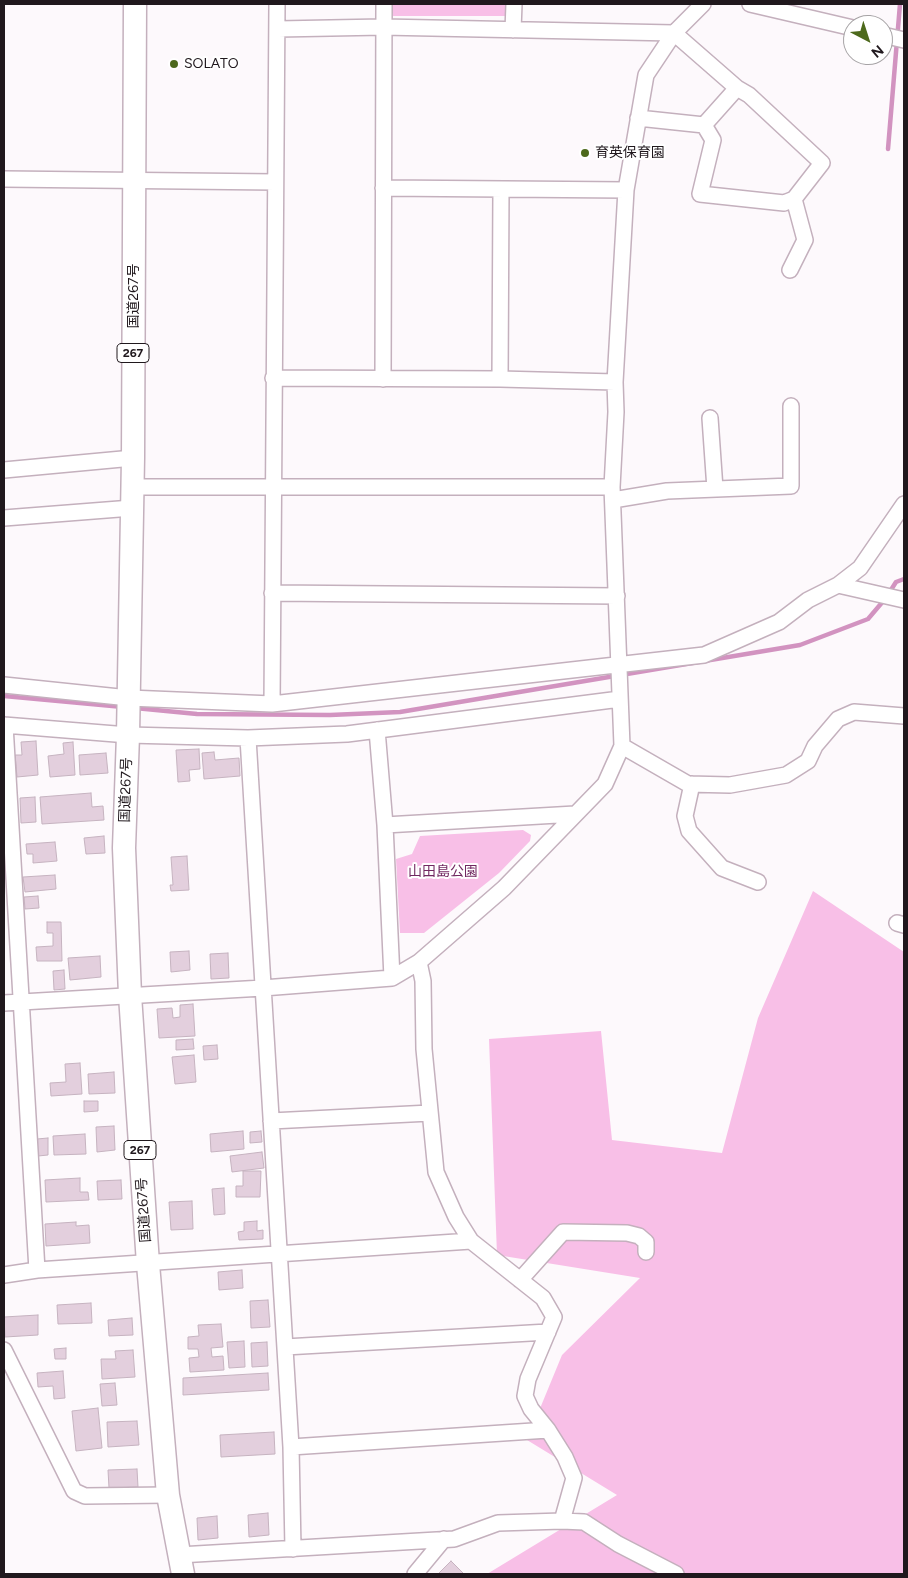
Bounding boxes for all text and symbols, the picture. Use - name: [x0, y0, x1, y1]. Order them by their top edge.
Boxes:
- north arrow: [843, 15, 893, 65]
- text: N: [868, 41, 887, 61]
- place label: SOLATO: [184, 56, 239, 72]
- marker: SOLATO: [168, 58, 180, 70]
- place label: 育英保育園: [595, 145, 665, 161]
- marker: 育英保育園: [579, 147, 591, 159]
- street label: 国道267号: [126, 263, 142, 329]
- road number: 267: [117, 343, 149, 362]
- street label: 国道267号: [116, 757, 136, 823]
- park label: 山田島公園: [408, 864, 478, 880]
- road number: 267: [124, 1140, 156, 1160]
- street label: 国道267号: [133, 1177, 155, 1243]

